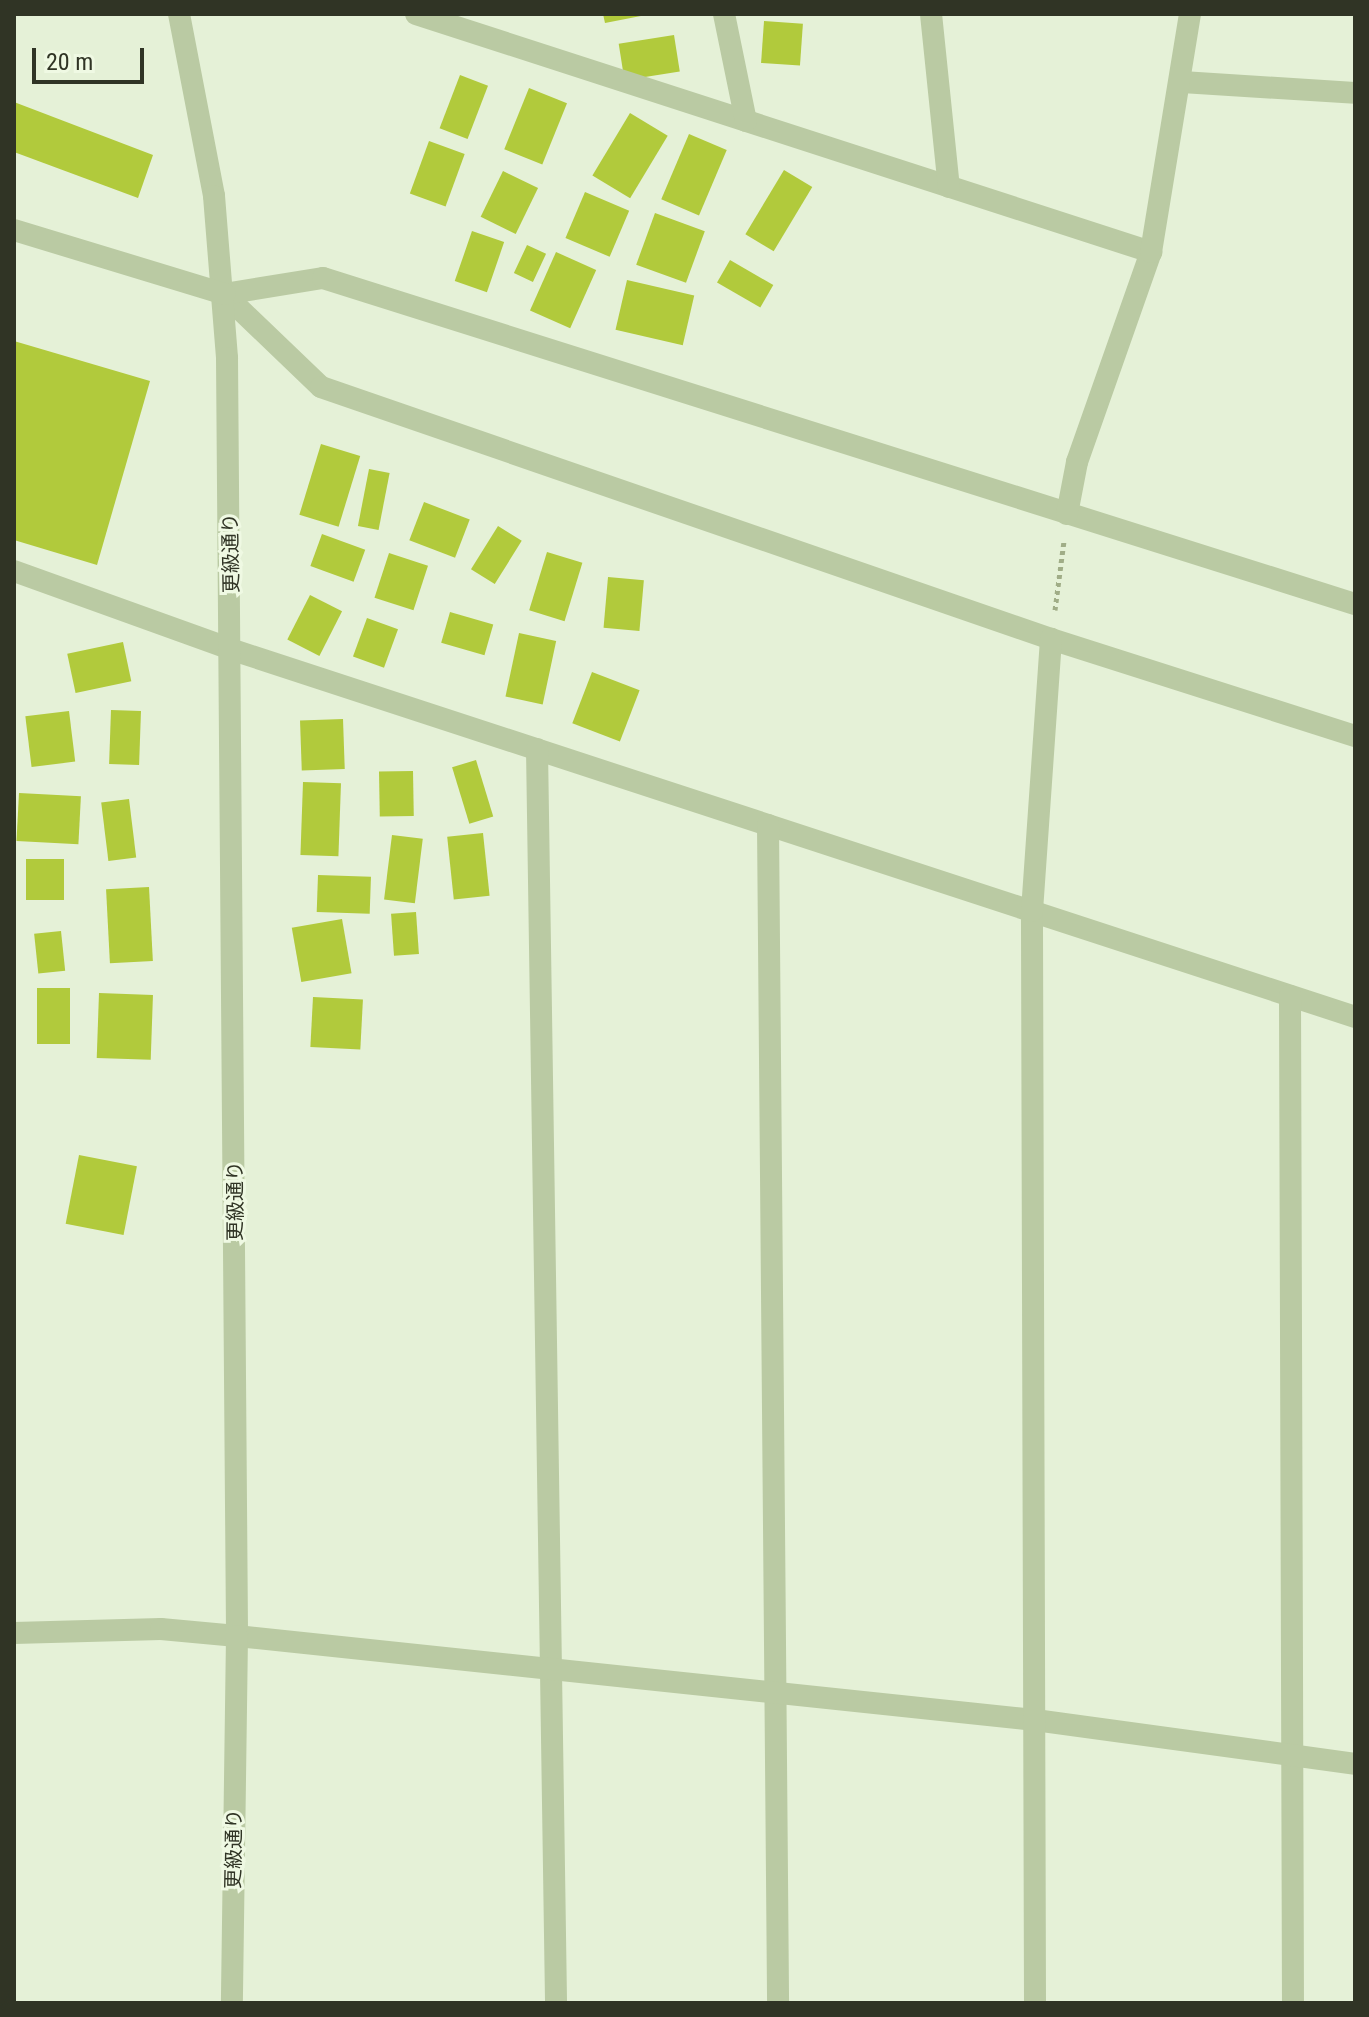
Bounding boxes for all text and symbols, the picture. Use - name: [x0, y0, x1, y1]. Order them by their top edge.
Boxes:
- scale bar: [36, 32, 148, 82]
- text: 20 m: [46, 48, 93, 76]
- street label: 更級通り: [218, 513, 244, 593]
- street label: 更級通り: [223, 1161, 247, 1241]
- street label: 更級通り: [221, 1809, 247, 1889]

